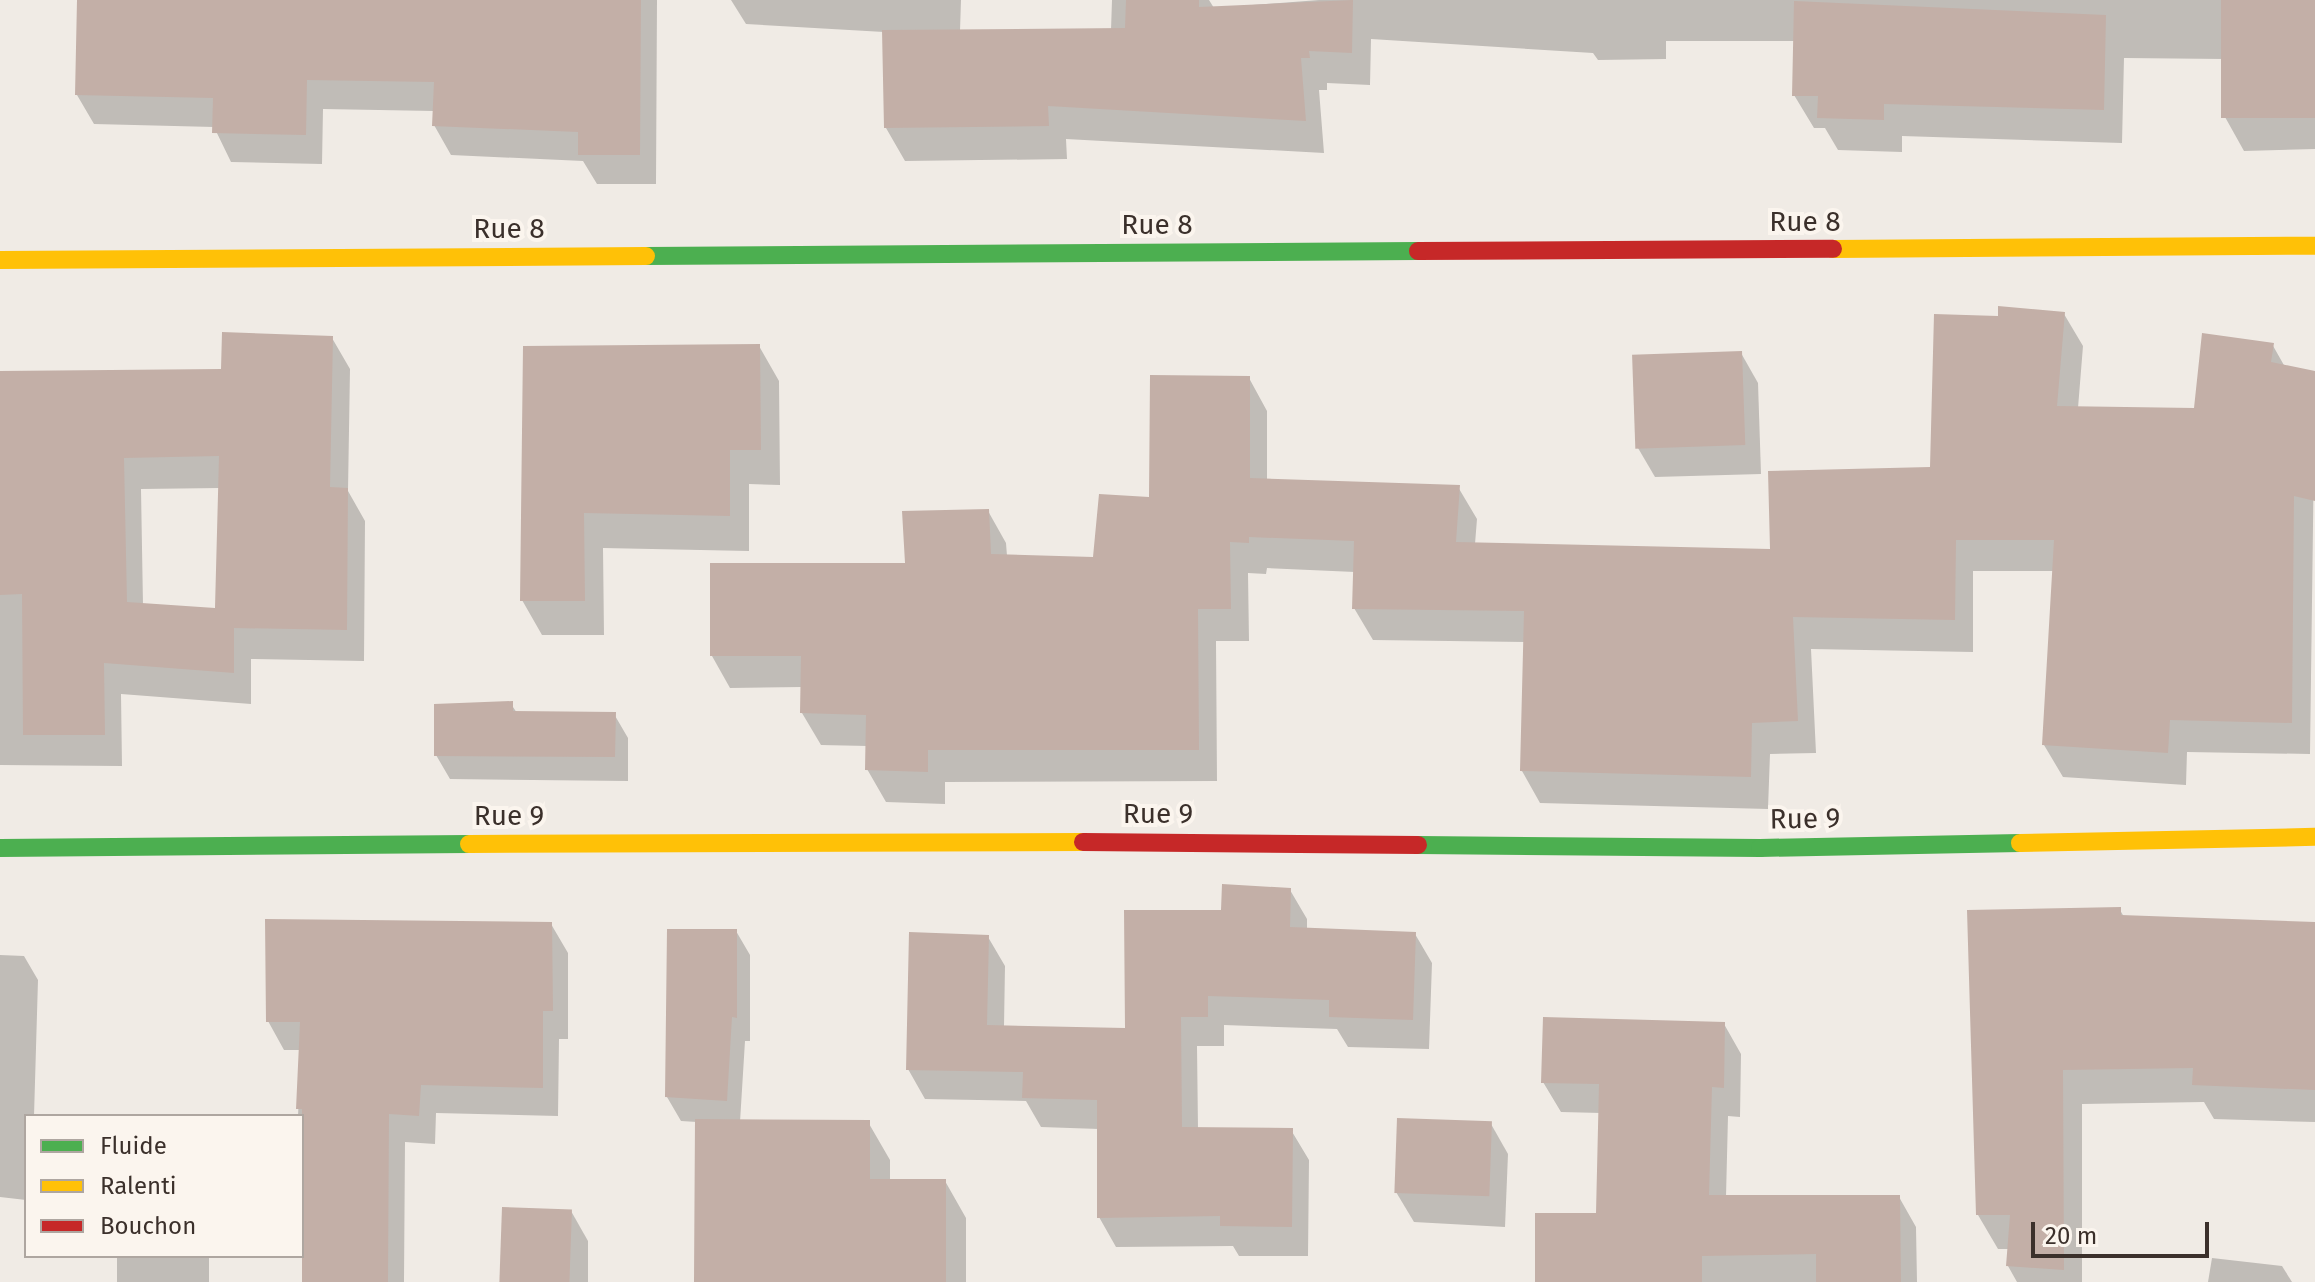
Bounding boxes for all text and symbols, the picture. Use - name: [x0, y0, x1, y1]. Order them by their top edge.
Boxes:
- street label: Rue 8: [1769, 205, 1841, 239]
- street label: Rue 8: [1121, 208, 1193, 242]
- street label: Rue 8: [473, 212, 545, 246]
- street label: Rue 9: [1123, 797, 1193, 831]
- street label: Rue 9: [474, 799, 544, 833]
- street label: Rue 9: [1769, 802, 1841, 836]
- legend: [24, 1114, 304, 1258]
- text: Fluide: [100, 1132, 167, 1160]
- text: Ralenti: [100, 1172, 177, 1200]
- scale bar: [2035, 1206, 2213, 1256]
- text: Bouchon: [100, 1212, 196, 1240]
- text: 20 m: [2045, 1222, 2097, 1250]

